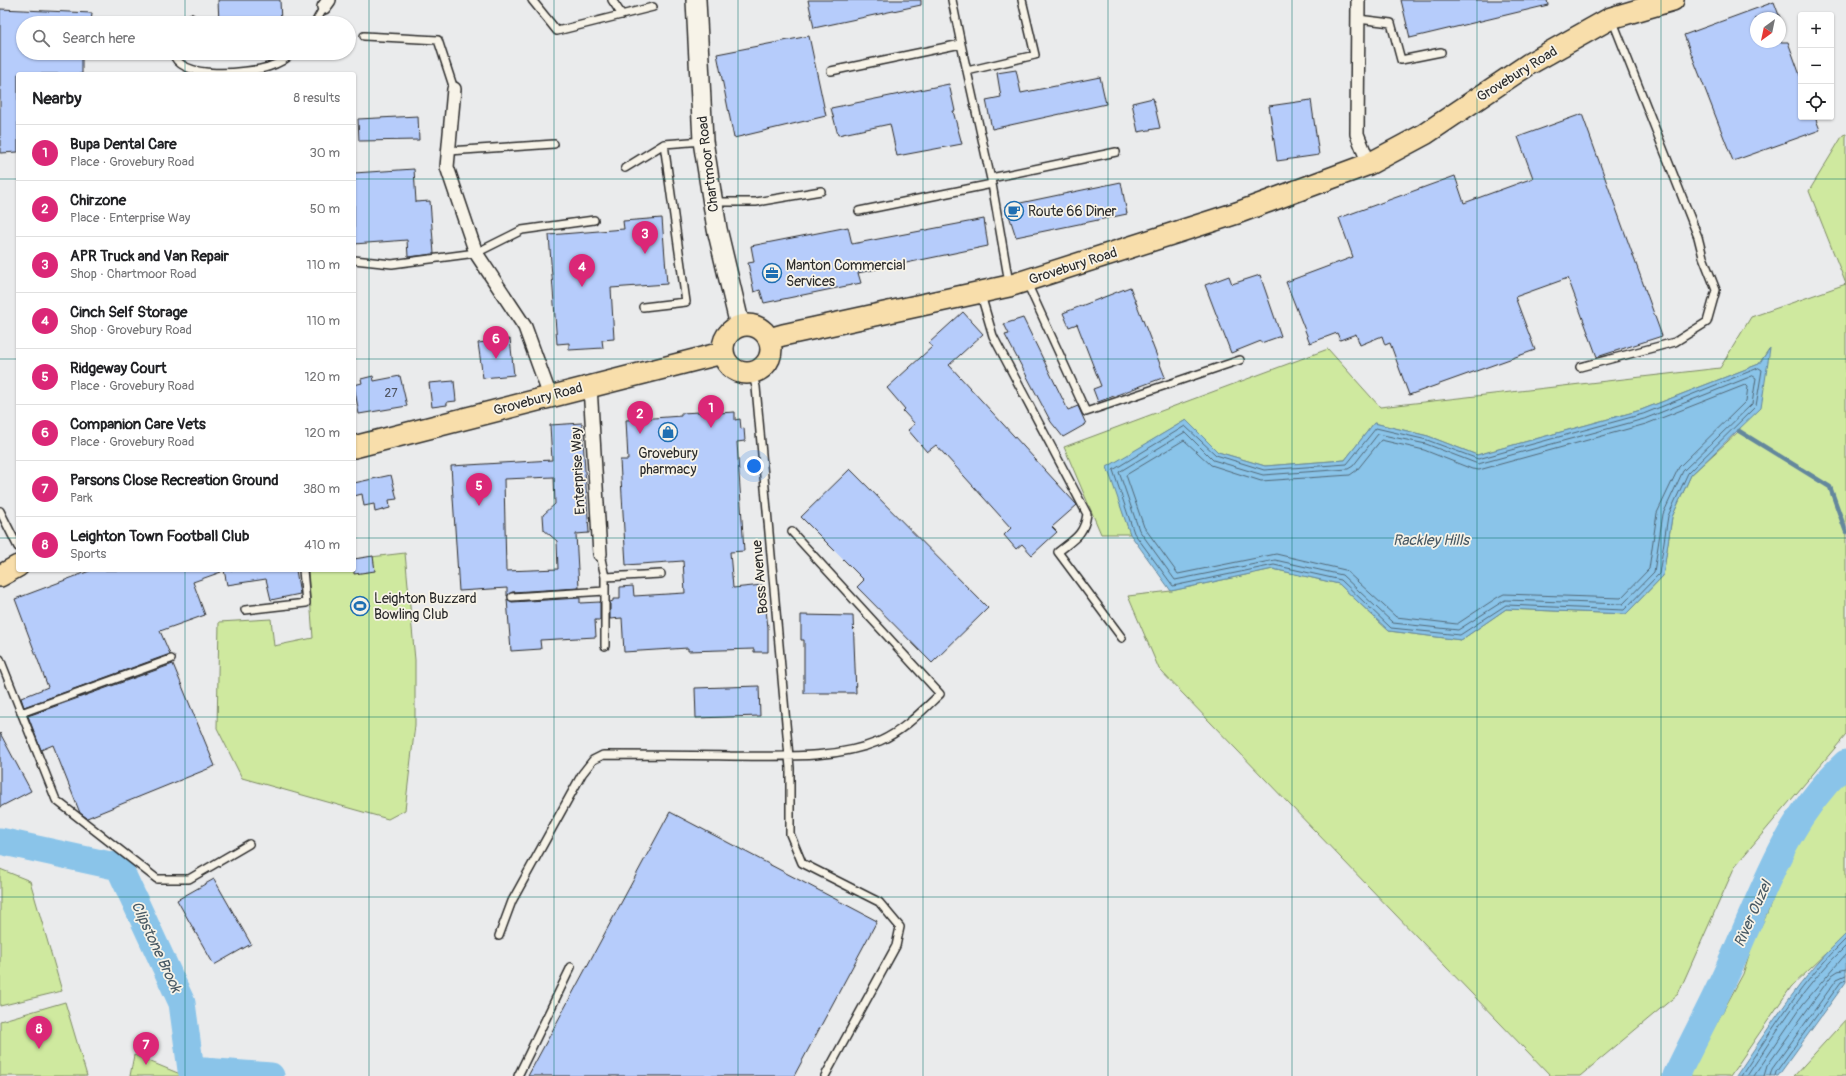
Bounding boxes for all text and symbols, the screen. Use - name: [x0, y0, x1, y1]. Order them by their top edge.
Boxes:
- north arrow: [1750, 12, 1786, 48]
- map controls: [1798, 12, 1834, 120]
- button: +: [1798, 12, 1834, 48]
- search box: [16, 16, 356, 60]
- icon: search: [30, 27, 52, 49]
- text: Search here: [62, 29, 135, 48]
- street label: Grovebury Road: [1474, 42, 1560, 105]
- button: −: [1798, 48, 1834, 84]
- button: locate: [1798, 84, 1834, 120]
- text: Nearby: [32, 88, 81, 109]
- text: 8 results: [294, 90, 340, 106]
- street label: Chartmoor Road: [694, 115, 722, 213]
- text: Bupa Dental Care: [70, 135, 177, 154]
- text: 1: [42, 145, 48, 161]
- text: 30 m: [310, 145, 340, 161]
- text: Place · Grovebury Road: [70, 154, 194, 170]
- text: Chirzone: [70, 191, 126, 210]
- cafe icon: Route 66 Diner: [1003, 200, 1025, 222]
- text: 2: [41, 201, 49, 217]
- text: 50 m: [310, 201, 340, 217]
- place label: Route 66 Diner: [1028, 203, 1117, 220]
- text: Place · Enterprise Way: [70, 210, 190, 226]
- pin: 3: [632, 221, 658, 254]
- street label: Grovebury Road: [1027, 244, 1119, 288]
- text: APR Truck and Van Repair: [70, 247, 229, 266]
- pin: 4: [569, 254, 595, 287]
- text: 3: [41, 257, 49, 273]
- text: 110 m: [307, 257, 340, 273]
- place label: Manton Commercial Services: [786, 257, 906, 290]
- office icon: Manton Commercial Services: [761, 262, 783, 284]
- text: Shop · Chartmoor Road: [70, 266, 197, 282]
- text: Cinch Self Storage: [70, 303, 187, 322]
- text: 4: [41, 313, 49, 329]
- text: 110 m: [307, 313, 340, 329]
- text: Shop · Grovebury Road: [70, 322, 192, 338]
- pin: 6: [483, 326, 509, 359]
- text: Ridgeway Court: [70, 359, 167, 378]
- text: 5: [41, 369, 49, 385]
- text: 120 m: [304, 369, 340, 385]
- text: Place · Grovebury Road: [70, 378, 194, 394]
- street label: Grovebury Road: [492, 379, 585, 419]
- house number: 27: [384, 386, 398, 401]
- pin: 1: [698, 395, 724, 428]
- pin: 2: [627, 401, 653, 434]
- text: Companion Care Vets: [70, 415, 206, 434]
- shop icon: Grovebury pharmacy: [657, 421, 679, 443]
- text: 6: [41, 425, 49, 441]
- text: 120 m: [304, 425, 340, 441]
- street label: Enterprise Way: [567, 427, 589, 515]
- text: Place · Grovebury Road: [70, 434, 194, 450]
- place label: Grovebury pharmacy: [638, 445, 698, 478]
- your location: [744, 456, 764, 476]
- text: Parsons Close Recreation Ground: [70, 471, 279, 490]
- pin: 5: [466, 473, 492, 506]
- text: 7: [42, 481, 48, 497]
- text: 380 m: [303, 481, 340, 497]
- text: Park: [70, 490, 93, 506]
- text: Leighton Town Football Club: [70, 527, 249, 546]
- water label: Rackley Hills: [1393, 531, 1471, 550]
- text: 8: [42, 537, 48, 553]
- text: 410 m: [304, 537, 340, 553]
- street label: Boss Avenue: [748, 539, 772, 615]
- text: Sports: [70, 546, 106, 562]
- place label: Leighton Buzzard Bowling Club: [374, 590, 477, 623]
- sports icon: Leighton Buzzard Bowling Club: [349, 595, 371, 617]
- water label: River Ouzel: [1730, 877, 1777, 950]
- water label: Clipstone Brook: [127, 898, 186, 997]
- pin: 8: [26, 1016, 52, 1049]
- pin: 7: [133, 1032, 159, 1065]

